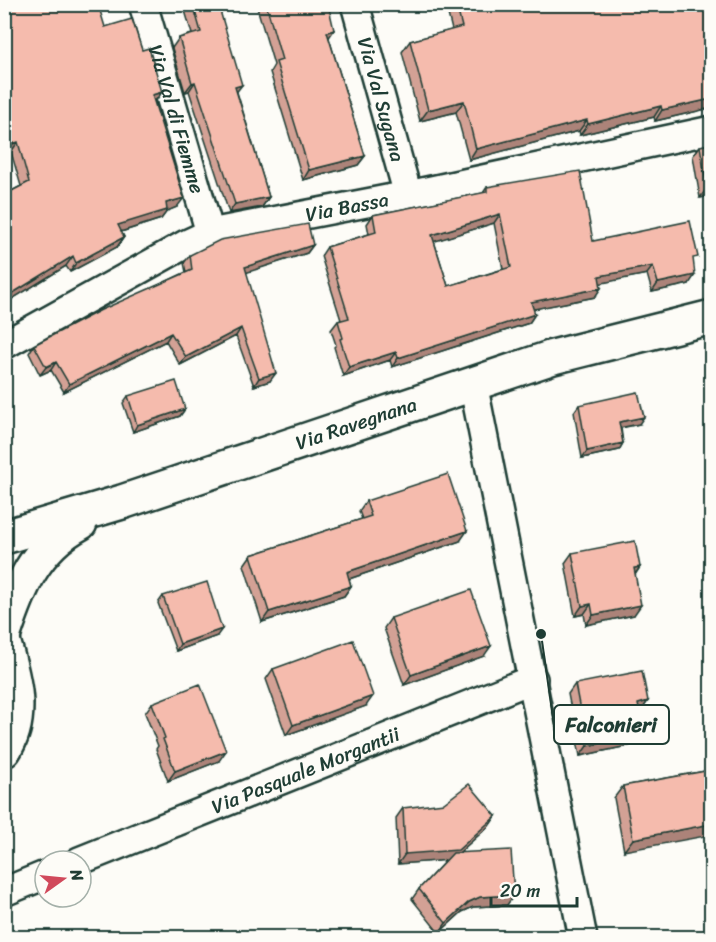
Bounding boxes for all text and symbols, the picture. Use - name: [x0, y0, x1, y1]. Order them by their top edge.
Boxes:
- street label: Via Val Sugana: [347, 33, 415, 166]
- street label: Via Val di Fiemme: [138, 40, 215, 198]
- street label: Via Bassa: [302, 182, 391, 232]
- street label: Via Ravegnana: [291, 387, 421, 460]
- callout: Falconieri: [554, 705, 669, 744]
- text: Falconieri: [564, 706, 658, 744]
- street label: Via Pasquale Morgantii: [206, 716, 406, 824]
- north arrow: [33, 849, 93, 909]
- text: N: [61, 865, 93, 885]
- scale bar: [491, 870, 576, 908]
- text: 20 m: [500, 875, 540, 907]

